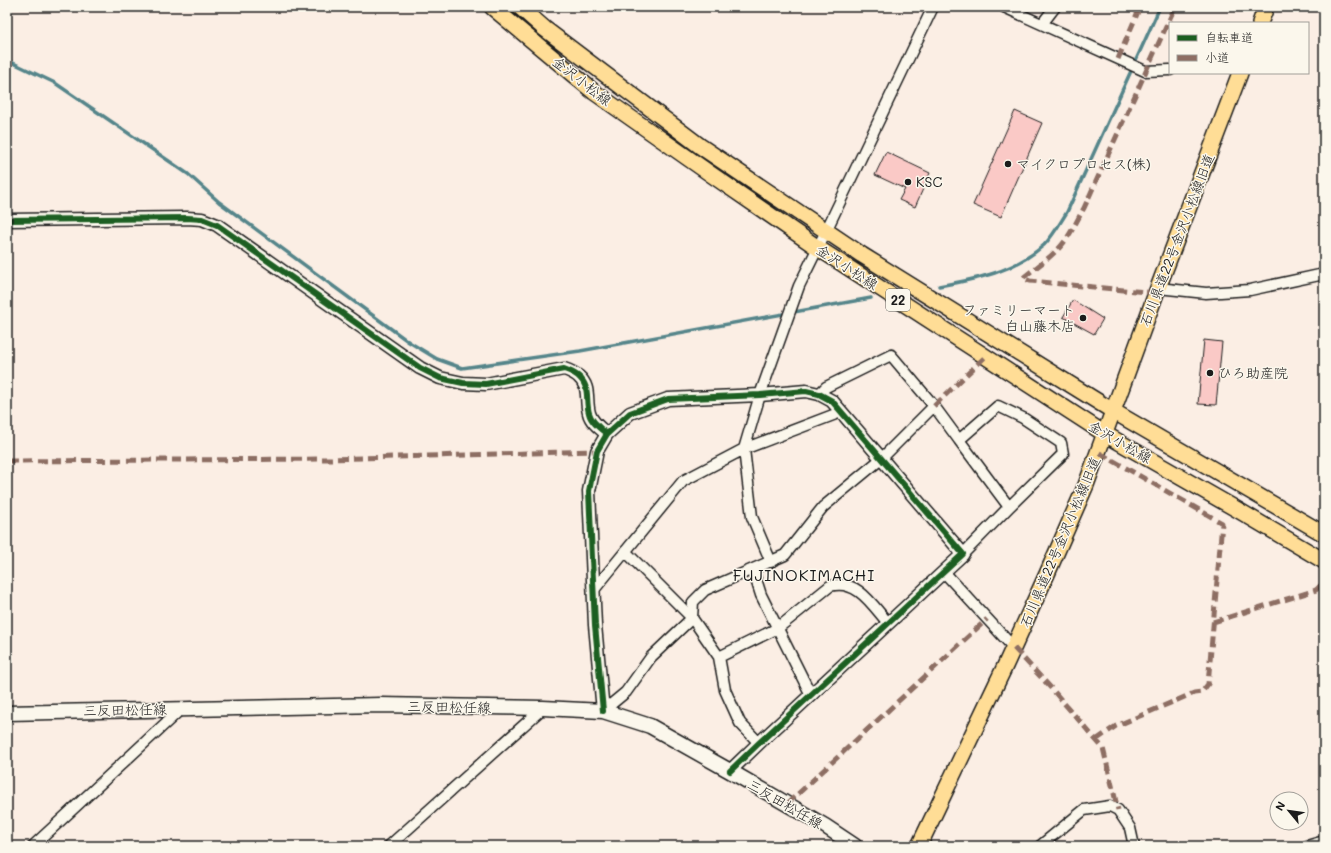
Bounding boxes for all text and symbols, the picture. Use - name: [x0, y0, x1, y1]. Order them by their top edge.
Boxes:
- legend: [1169, 22, 1309, 74]
- text: 自転車道: [1205, 29, 1253, 45]
- text: 小道: [1205, 49, 1229, 65]
- street label: 金沢小松線: [549, 52, 616, 110]
- street label: 石川県道22号金沢小松線旧道: [1135, 151, 1218, 329]
- place label: マイクロプロセス(株): [1016, 154, 1151, 173]
- marker: マイクロプロセス(株): [1003, 159, 1013, 169]
- place label: KSC: [916, 172, 942, 191]
- marker: KSC: [903, 177, 913, 187]
- street label: 金沢小松線: [813, 240, 882, 294]
- road number: 22: [886, 289, 910, 311]
- place label: ファミリーマート 白山藤木店: [963, 300, 1075, 335]
- marker: ファミリーマート 白山藤木店: [1078, 313, 1088, 323]
- place label: ひろ助産院: [1218, 363, 1288, 382]
- marker: ひろ助産院: [1205, 368, 1215, 378]
- street label: 金沢小松線: [1085, 416, 1155, 467]
- street label: 石川県道22号金沢小松線旧道: [1015, 454, 1104, 630]
- district label: FUJINOKIMACHI: [733, 564, 875, 585]
- street label: 三反田松任線: [407, 696, 491, 717]
- street label: 三反田松任線: [83, 699, 167, 720]
- street label: 三反田松任線: [744, 774, 826, 833]
- north arrow: [1269, 791, 1309, 831]
- text: N: [1271, 799, 1288, 813]

